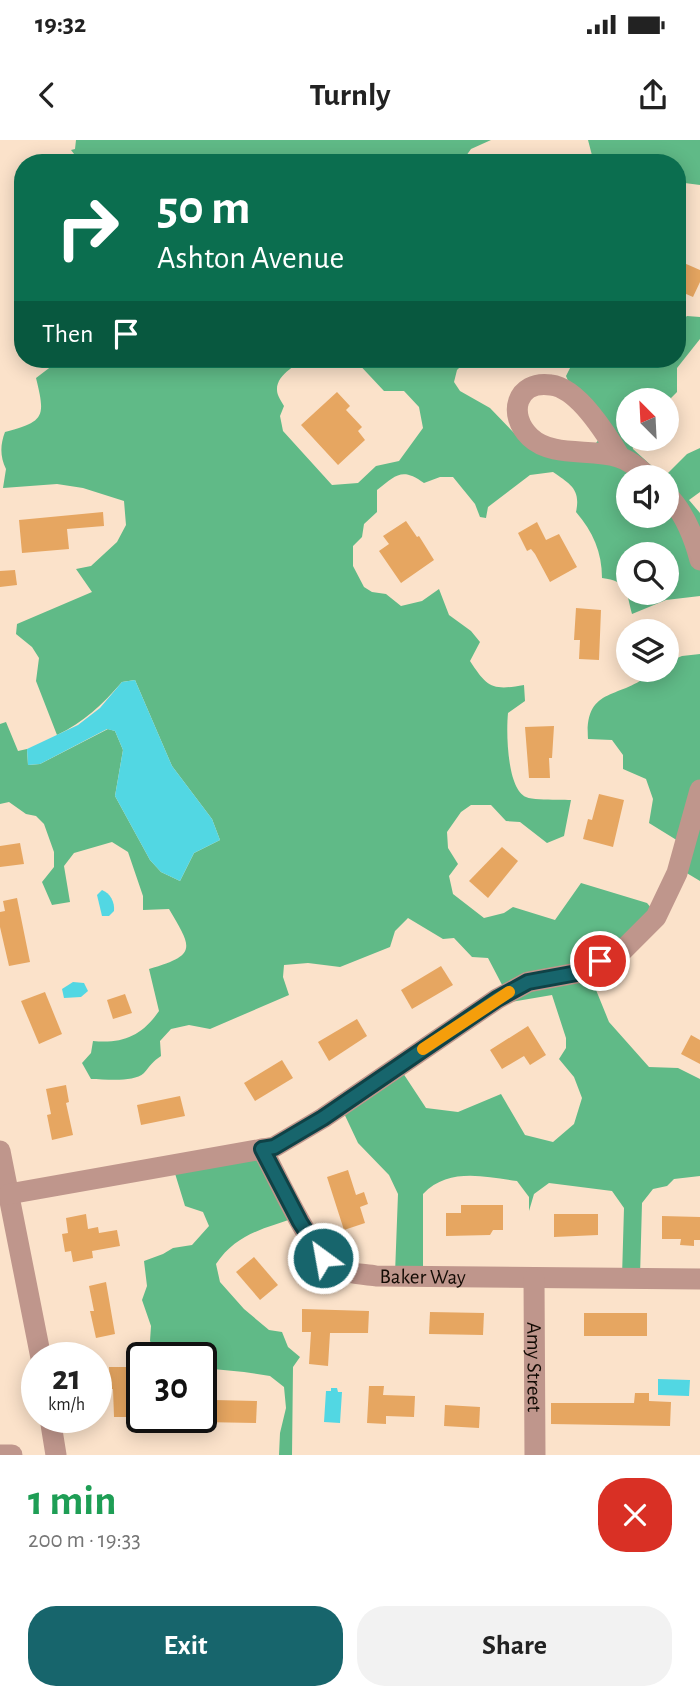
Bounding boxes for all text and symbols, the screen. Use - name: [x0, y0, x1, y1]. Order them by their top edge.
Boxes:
- text: 19:32: [35, 11, 86, 37]
- icon: back: [28, 76, 66, 114]
- icon: share: [634, 76, 672, 114]
- text: Turnly: [309, 79, 391, 111]
- icon: right: [42, 182, 133, 273]
- text: 50 m: [157, 184, 251, 233]
- text: Ashton Avenue: [157, 242, 344, 274]
- icon: arrive: [107, 315, 145, 353]
- text: Then: [42, 321, 93, 347]
- north arrow: [616, 388, 679, 452]
- map controls: [616, 388, 679, 682]
- button: sound: [616, 465, 679, 528]
- button: search: [616, 542, 679, 605]
- button: layers: [616, 619, 679, 682]
- pin: [570, 931, 630, 991]
- icon: arrive: [581, 942, 619, 980]
- position arrow: [286, 1221, 360, 1295]
- street label: Baker Way: [380, 1266, 466, 1288]
- street label: Amy Street: [523, 1322, 545, 1412]
- speed limit sign: 30: [126, 1342, 217, 1433]
- text: 21: [52, 1361, 81, 1396]
- text: km/h: [48, 1396, 85, 1414]
- button: close: [598, 1478, 672, 1552]
- text: 1 min: [28, 1480, 117, 1522]
- text: 200 m · 19:33: [28, 1529, 141, 1552]
- button: Exit: [28, 1606, 343, 1686]
- button: Share: [357, 1606, 672, 1686]

